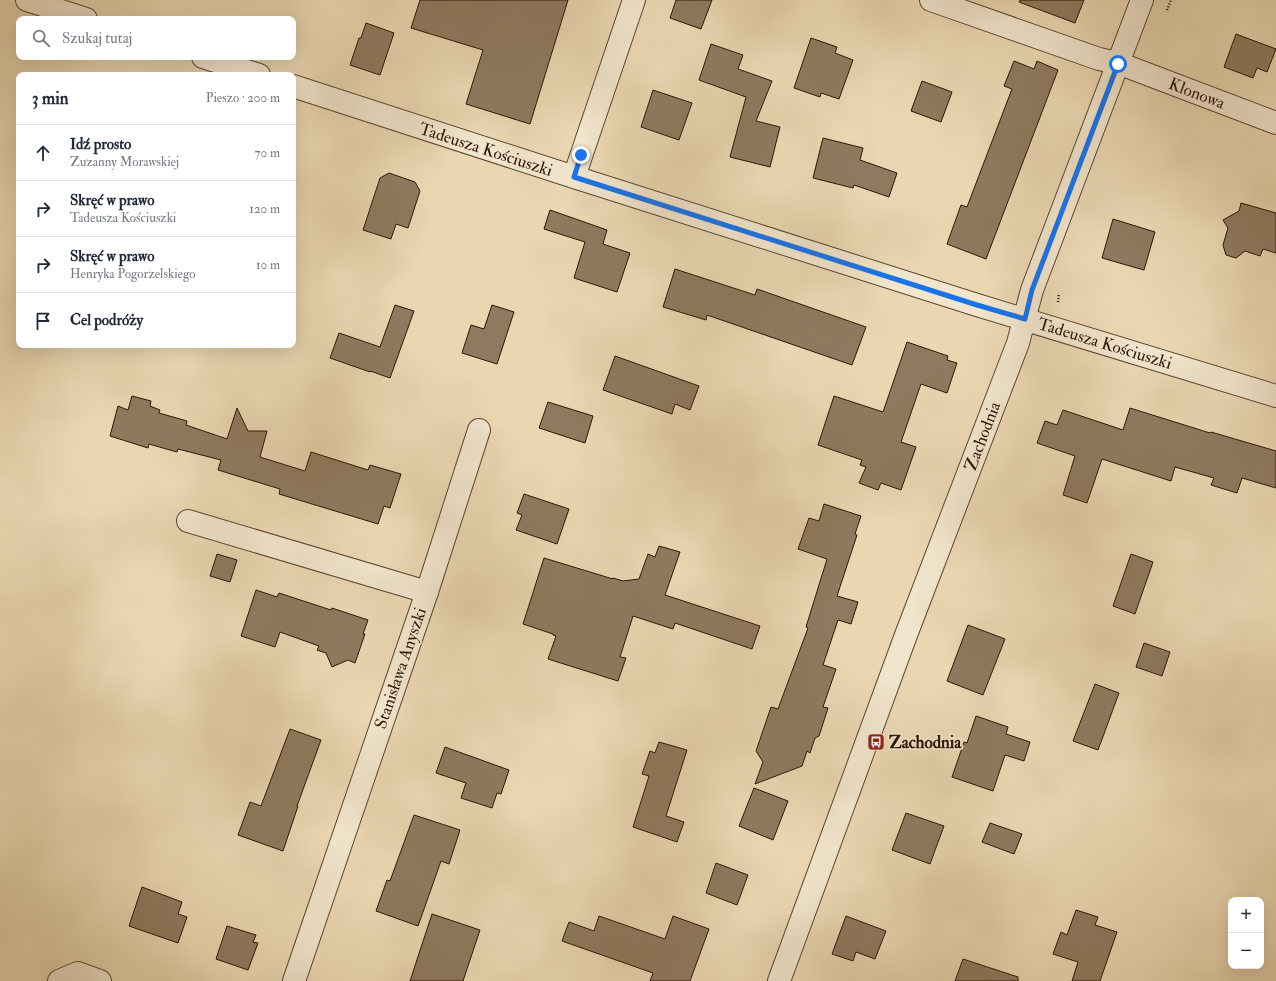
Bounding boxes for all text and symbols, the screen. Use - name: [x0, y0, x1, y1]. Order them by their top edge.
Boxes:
- search box: [16, 16, 296, 60]
- icon: search: [30, 27, 52, 49]
- text: Szukaj tutaj: [62, 29, 132, 48]
- route start: [1109, 55, 1127, 73]
- street label: Klonowa: [1166, 73, 1229, 114]
- text: 3 min: [32, 88, 69, 109]
- text: Pieszo · 200 m: [206, 90, 280, 106]
- street label: Tadeusza Kościuszki: [416, 118, 556, 181]
- text: Idź prosto: [70, 135, 131, 154]
- icon: ahead: [32, 142, 54, 164]
- text: 70 m: [255, 145, 280, 161]
- route end: [572, 146, 590, 164]
- text: Zuzanny Morawskiej: [70, 154, 179, 170]
- text: Skręć w prawo: [70, 191, 154, 210]
- icon: right: [32, 198, 54, 220]
- text: 120 m: [249, 201, 280, 217]
- text: Tadeusza Kościuszki: [70, 210, 176, 226]
- text: Skręć w prawo: [70, 247, 154, 266]
- icon: right: [32, 254, 54, 276]
- text: 10 m: [256, 257, 280, 273]
- text: Henryka Pogorzelskiego: [70, 266, 196, 282]
- icon: arrive: [32, 310, 54, 332]
- text: Cel podróży: [70, 311, 143, 330]
- street label: Tadeusza Kościuszki: [1035, 313, 1175, 374]
- street label: Zachodnia: [960, 398, 1006, 474]
- street label: Stanisława Anyszki: [370, 604, 432, 732]
- bus stop icon: Zachodnia: [866, 732, 886, 752]
- place label: Zachodnia: [889, 732, 962, 753]
- map controls: [1228, 897, 1264, 969]
- button: +: [1228, 897, 1264, 933]
- button: −: [1228, 933, 1264, 969]

